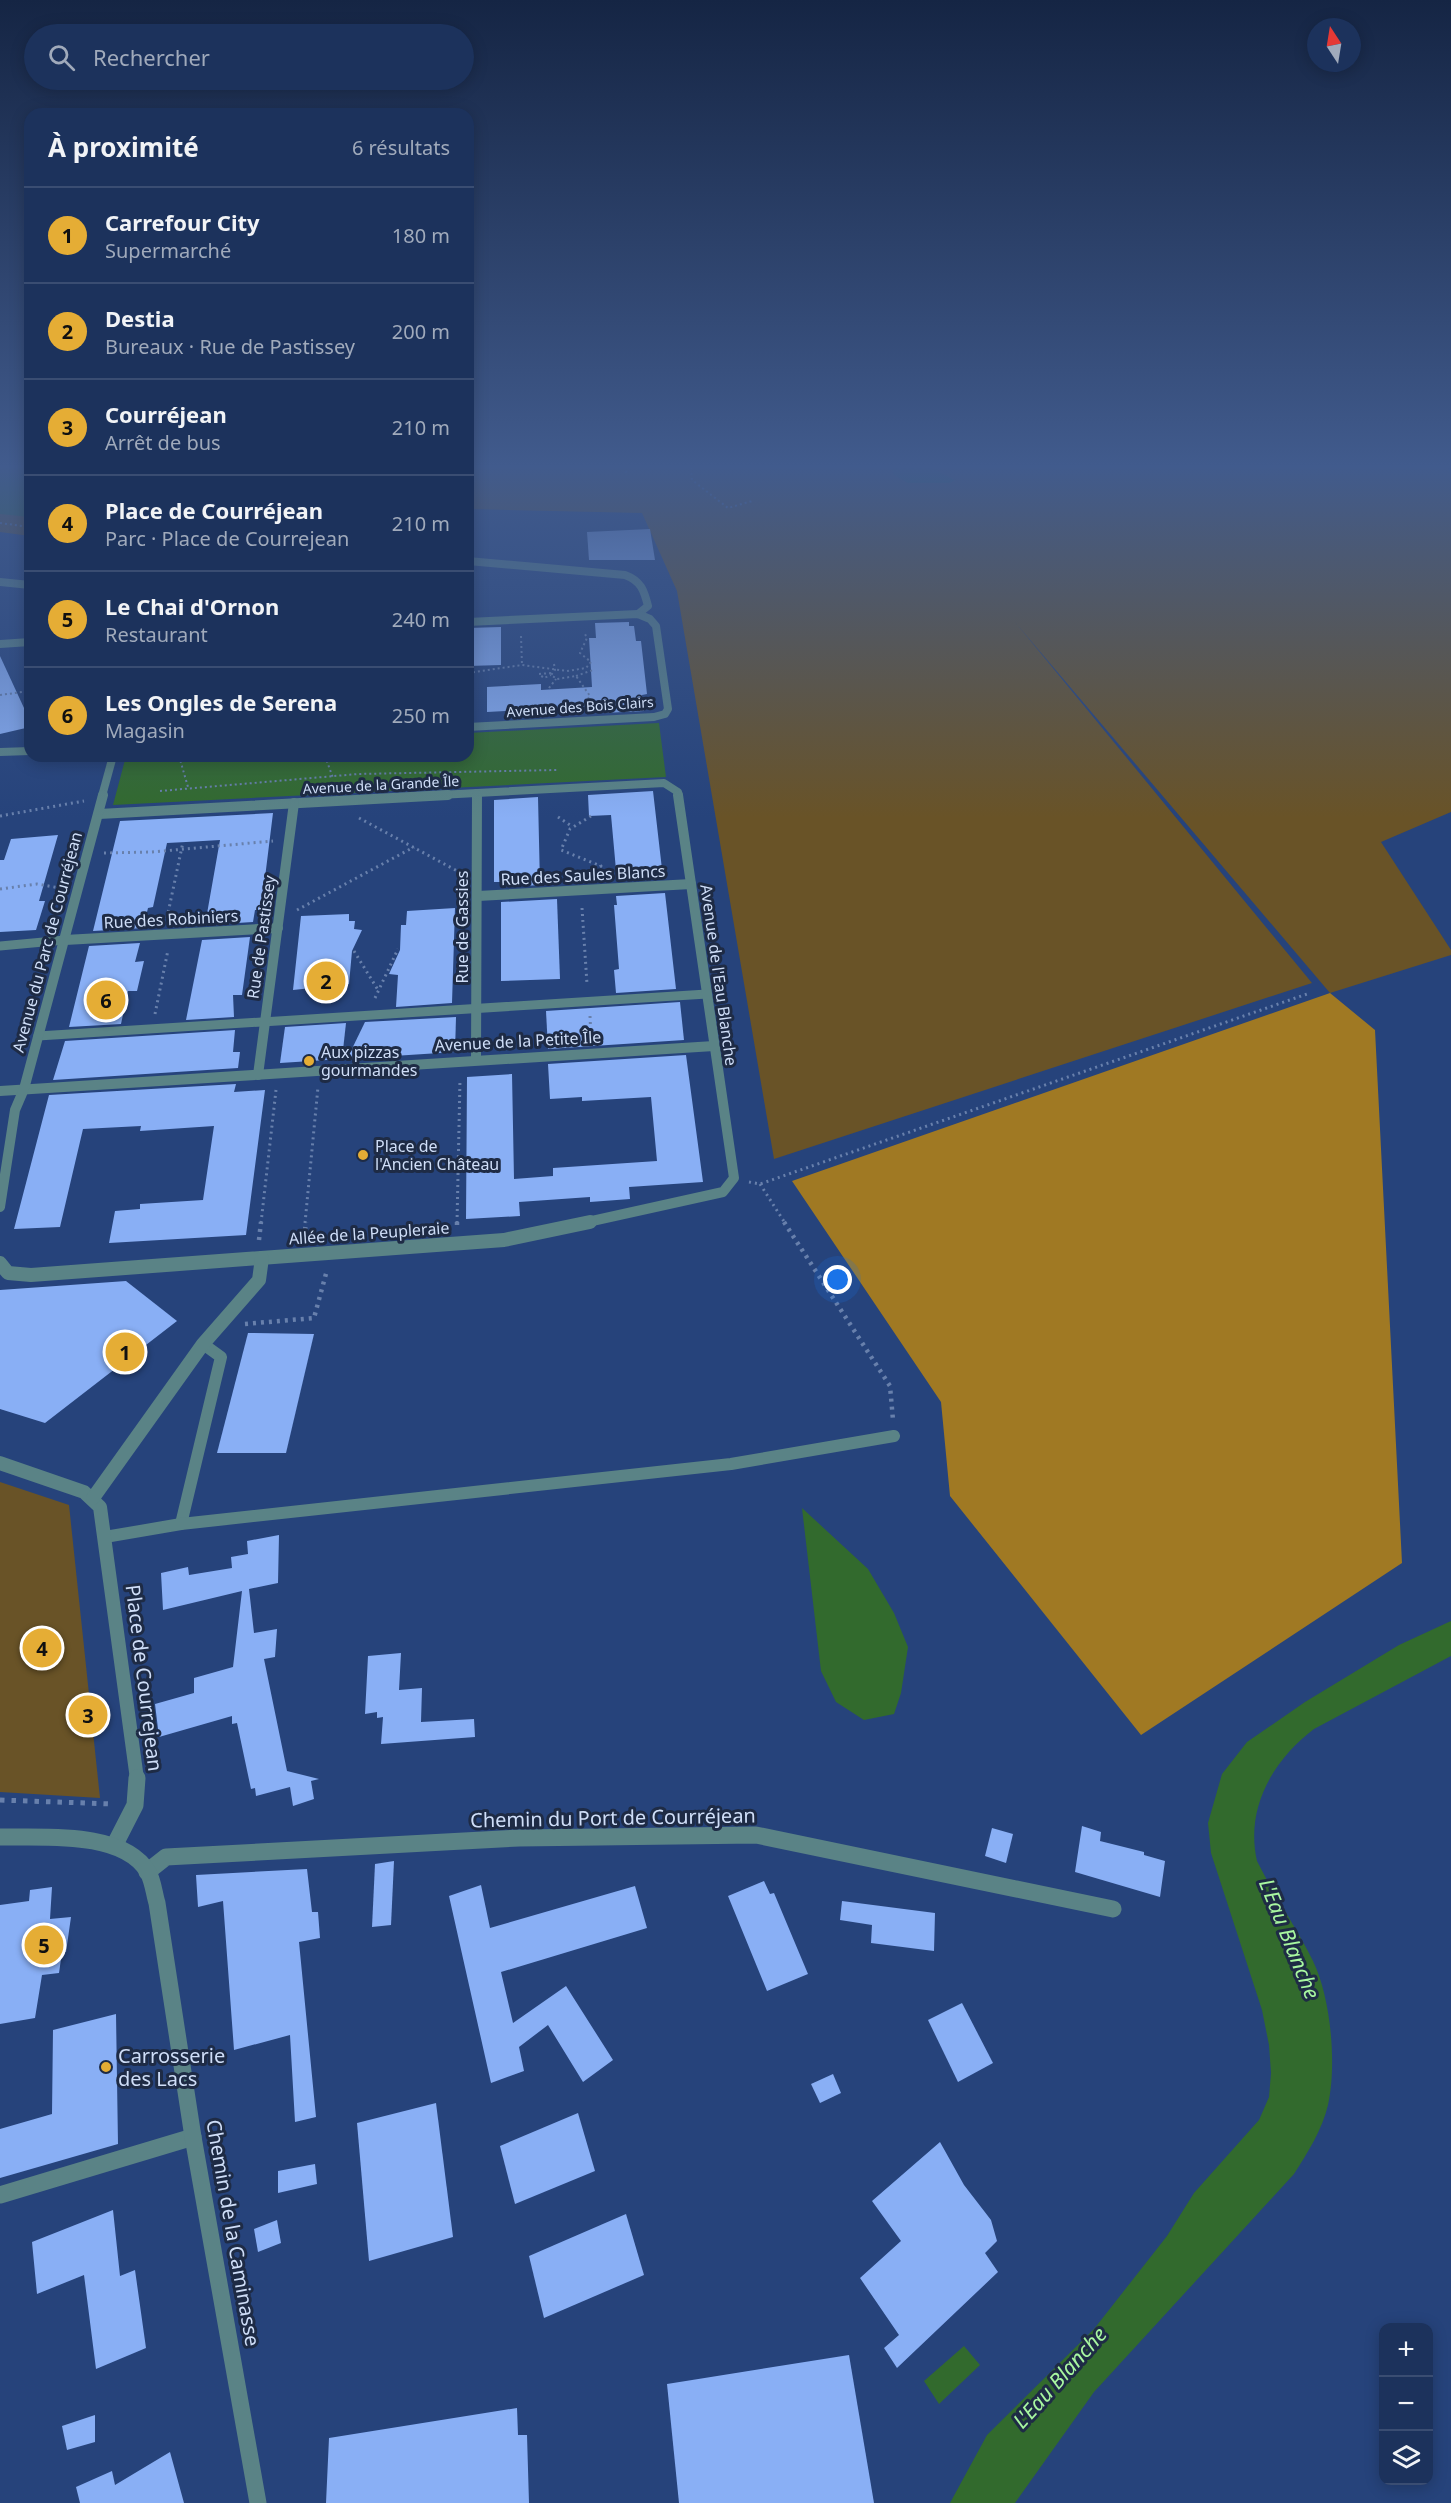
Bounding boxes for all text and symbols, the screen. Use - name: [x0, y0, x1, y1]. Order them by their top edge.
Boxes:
- north arrow: [1307, 18, 1361, 72]
- search box: [24, 24, 474, 90]
- icon: search: [45, 41, 78, 74]
- text: Rechercher: [93, 42, 210, 72]
- text: À proximité: [48, 129, 199, 165]
- text: 6 résultats: [352, 134, 450, 161]
- text: Carrefour City: [105, 207, 260, 237]
- text: 1: [62, 222, 73, 249]
- text: 180 m: [392, 222, 450, 249]
- text: Supermarché: [105, 237, 231, 264]
- text: Destia: [105, 303, 175, 333]
- text: 2: [62, 318, 73, 345]
- text: 200 m: [392, 318, 450, 345]
- text: Bureaux · Rue de Pastissey: [105, 333, 355, 360]
- text: Courréjean: [105, 399, 227, 429]
- text: 3: [62, 414, 73, 441]
- text: 210 m: [392, 414, 450, 441]
- text: Arrêt de bus: [105, 429, 221, 456]
- text: Place de Courréjean: [105, 495, 323, 525]
- text: 4: [62, 510, 73, 537]
- text: 210 m: [392, 510, 450, 537]
- text: Parc · Place de Courrejean: [105, 525, 349, 552]
- text: Le Chai d'Ornon: [105, 591, 279, 621]
- text: 5: [62, 606, 73, 633]
- text: 240 m: [392, 606, 450, 633]
- text: Restaurant: [105, 621, 208, 648]
- text: Les Ongles de Serena: [105, 687, 337, 717]
- street label: Avenue des Bois Clairs: [506, 692, 655, 721]
- text: 6: [62, 702, 73, 729]
- text: 250 m: [392, 702, 450, 729]
- text: Magasin: [105, 717, 185, 744]
- street label: Avenue de la Grande Île: [302, 771, 460, 798]
- street label: Avenue du Parc de Courréjean: [7, 829, 87, 1055]
- street label: Rue des Saules Blancs: [500, 860, 666, 890]
- street label: Rue de Gassies: [451, 871, 473, 983]
- street label: Rue de Pastissey: [241, 873, 281, 1000]
- street label: Avenue de l'Eau Blanche: [695, 883, 743, 1067]
- street label: Rue des Robiniers: [103, 904, 239, 934]
- pin: 2: [306, 958, 346, 1004]
- pin: 6: [86, 978, 126, 1022]
- street label: Avenue de la Petite Île: [434, 1026, 602, 1056]
- place label: Aux pizzas gourmandes: [321, 1041, 417, 1081]
- marker: Aux pizzas gourmandes: [302, 1054, 316, 1068]
- place label: Place de l'Ancien Château: [375, 1135, 499, 1175]
- marker: Place de l'Ancien Château: [356, 1148, 370, 1162]
- street label: Allée de la Peupleraie: [288, 1216, 450, 1250]
- your location: [823, 1265, 852, 1294]
- pin: 1: [106, 1330, 144, 1374]
- street label: Place de Courrejean: [120, 1583, 169, 1773]
- pin: 4: [22, 1626, 62, 1670]
- pin: 3: [68, 1692, 107, 1738]
- street label: Chemin du Port de Courréjean: [470, 1802, 756, 1833]
- water label: L'Eau Blanche: [1253, 1874, 1327, 2003]
- pin: 5: [24, 1922, 63, 1968]
- place label: Carrosserie des Lacs: [118, 2042, 225, 2092]
- marker: Carrosserie des Lacs: [99, 2060, 113, 2074]
- street label: Chemin de la Caminasse: [200, 2117, 267, 2348]
- water label: L'Eau Blanche: [1006, 2321, 1112, 2434]
- map controls: [1379, 2323, 1433, 2485]
- button: +: [1379, 2323, 1433, 2377]
- button: −: [1379, 2377, 1433, 2431]
- button: layers: [1379, 2431, 1433, 2485]

